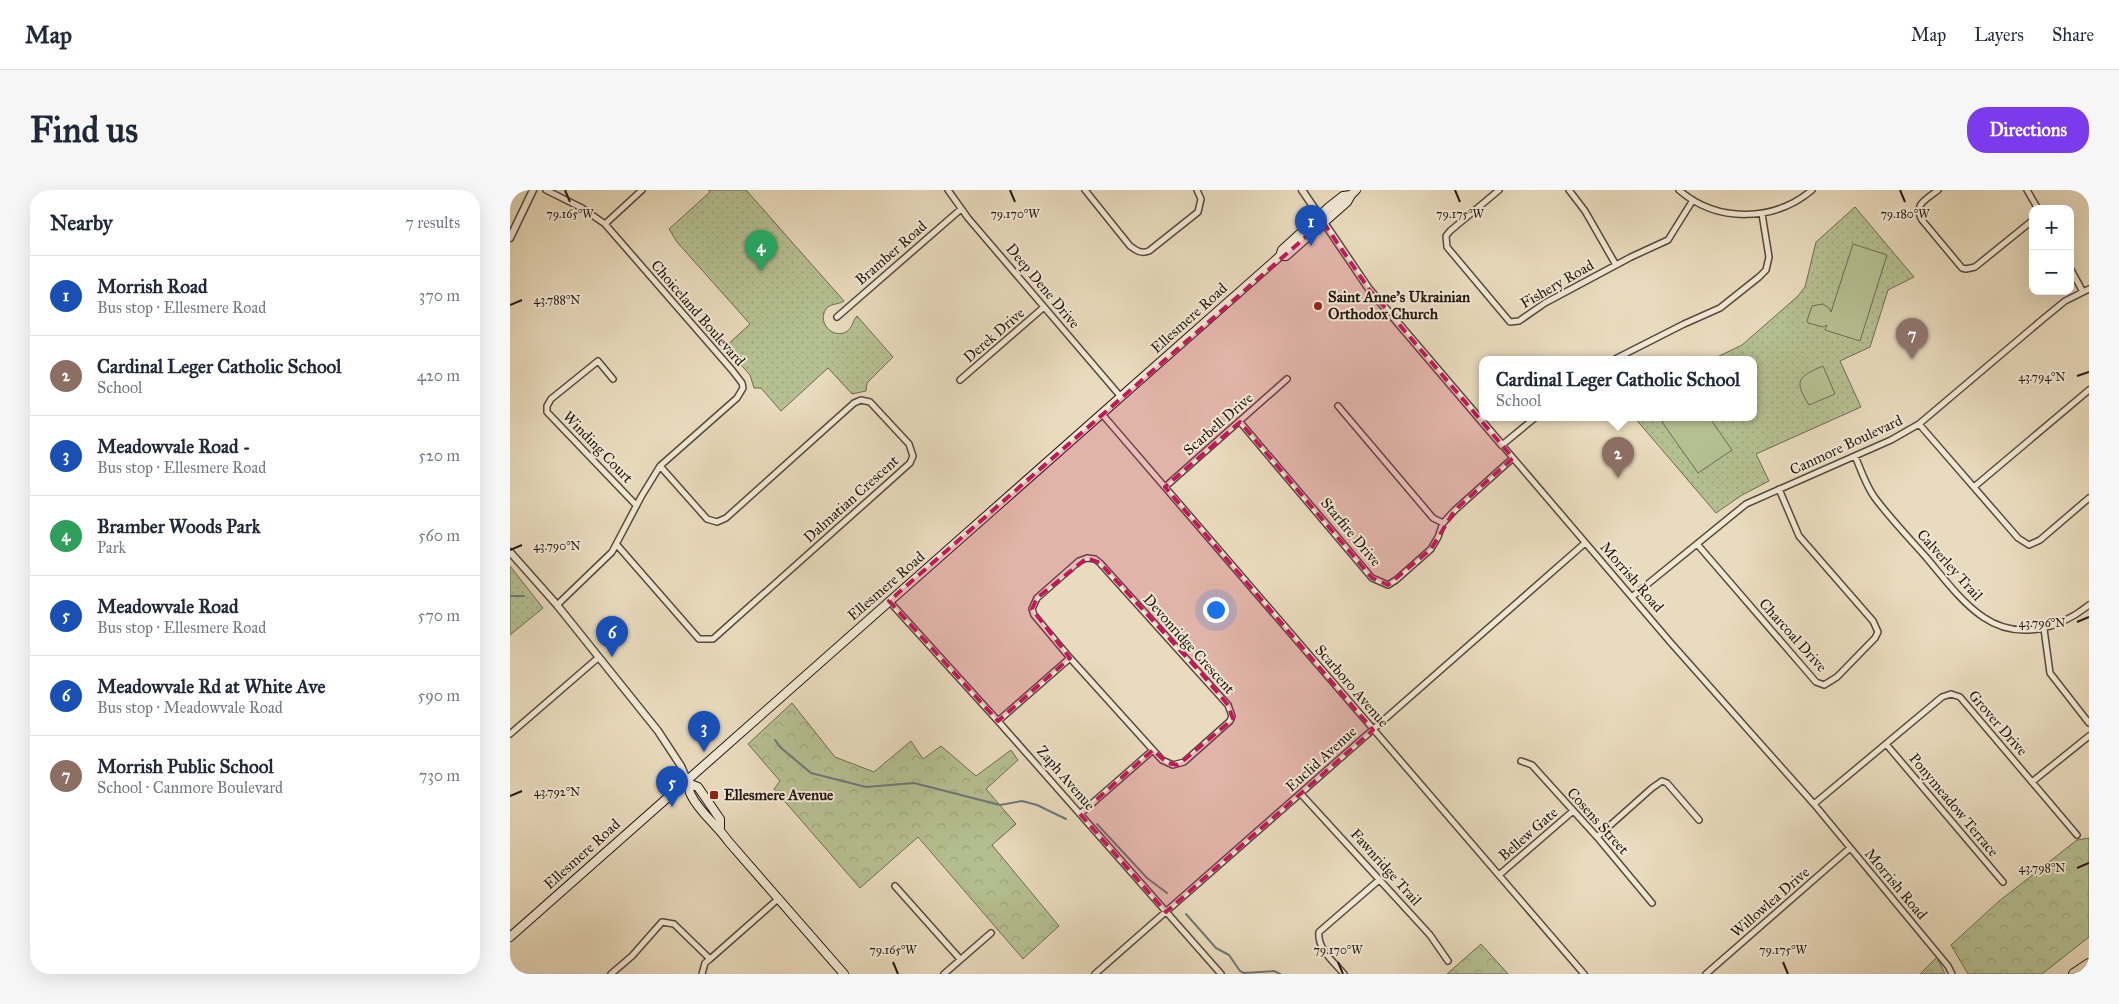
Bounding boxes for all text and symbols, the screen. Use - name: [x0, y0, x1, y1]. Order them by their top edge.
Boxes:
- text: Map: [25, 20, 72, 50]
- text: Map: [1911, 24, 1946, 46]
- text: Layers: [1974, 24, 2024, 46]
- text: Share: [2052, 24, 2094, 46]
- button: Directions: [1967, 107, 2089, 153]
- text: Find us: [30, 109, 138, 152]
- pin: 1: [1295, 205, 1327, 246]
- map controls: [2029, 205, 2074, 295]
- button: +: [2029, 205, 2074, 250]
- text: 79.165°W: [546, 207, 594, 221]
- text: 79.170°W: [990, 207, 1040, 221]
- text: 79.175°W: [1436, 207, 1485, 221]
- text: 79.180°W: [1880, 207, 1930, 221]
- text: Nearby: [50, 210, 113, 236]
- text: 7 results: [405, 213, 460, 232]
- street label: Bramber Road: [852, 217, 931, 289]
- pin: 4: [745, 230, 777, 271]
- street label: Deep Dene Drive: [1002, 240, 1084, 332]
- button: −: [2029, 250, 2074, 295]
- street label: Choiceland Boulevard: [647, 256, 749, 370]
- street label: Fishery Road: [1517, 256, 1597, 312]
- text: Morrish Road: [97, 275, 208, 298]
- street label: Ellesmere Road: [1147, 279, 1231, 357]
- text: 1: [63, 286, 69, 305]
- text: 370 m: [419, 286, 460, 305]
- place label: Saint Anne’s Ukrainian Orthodox Church: [1328, 288, 1471, 323]
- text: 43.788°N: [534, 293, 580, 307]
- text: Bus stop · Ellesmere Road: [97, 298, 266, 317]
- marker: Saint Anne’s Ukrainian Orthodox Church: [1312, 300, 1324, 312]
- street label: Derek Drive: [960, 304, 1028, 366]
- pin: 7: [1896, 318, 1928, 359]
- text: Cardinal Leger Catholic School: [97, 355, 341, 378]
- popup: [1479, 356, 1757, 421]
- text: 2: [62, 366, 70, 385]
- text: 420 m: [417, 366, 460, 385]
- text: Cardinal Leger Catholic School: [1496, 368, 1740, 391]
- text: 43.794°N: [2018, 370, 2066, 384]
- text: School: [97, 378, 142, 397]
- street label: Scarbell Drive: [1179, 389, 1257, 459]
- text: School: [1496, 391, 1541, 410]
- street label: Winding Court: [559, 407, 637, 487]
- street label: Canmore Boulevard: [1787, 411, 1906, 479]
- text: Meadowvale Road -: [97, 435, 251, 458]
- pin: 2: [1602, 437, 1634, 478]
- text: 3: [63, 446, 69, 465]
- text: 520 m: [418, 446, 460, 465]
- street label: Dalmatian Crescent: [800, 451, 903, 546]
- text: Bus stop · Ellesmere Road: [97, 458, 266, 477]
- street label: Starfire Drive: [1317, 494, 1385, 570]
- text: Bramber Woods Park: [97, 515, 260, 538]
- text: 4: [62, 526, 70, 545]
- text: 560 m: [418, 526, 460, 545]
- street label: Calverley Trail: [1913, 526, 1987, 605]
- text: Park: [97, 538, 126, 557]
- street label: Morrish Road: [1597, 538, 1668, 616]
- text: 43.790°N: [533, 539, 581, 553]
- street label: Ellesmere Road: [844, 547, 929, 624]
- street label: Devonridge Crescent: [1139, 590, 1239, 698]
- text: Meadowvale Road: [97, 595, 239, 618]
- street label: Charcoal Drive: [1755, 595, 1831, 675]
- your location: [1203, 597, 1229, 623]
- text: 5: [62, 606, 70, 625]
- text: 570 m: [418, 606, 460, 625]
- pin: 6: [596, 616, 628, 657]
- text: 43.796°N: [2019, 616, 2065, 630]
- text: Bus stop · Ellesmere Road: [97, 618, 266, 637]
- street label: Scarboro Avenue: [1311, 641, 1393, 731]
- text: Meadowvale Rd at White Ave: [97, 675, 325, 698]
- text: 6: [62, 686, 70, 705]
- text: 590 m: [418, 686, 460, 705]
- street label: Grover Drive: [1965, 687, 2031, 759]
- text: Bus stop · Meadowvale Road: [97, 698, 283, 717]
- pin: 3: [688, 711, 720, 752]
- street label: Euclid Avenue: [1282, 723, 1360, 795]
- street label: Zaph Avenue: [1033, 742, 1099, 814]
- street label: Ponymeadow Terrace: [1905, 750, 2003, 860]
- text: Morrish Public School: [97, 755, 274, 778]
- text: 7: [62, 766, 70, 785]
- text: 730 m: [419, 766, 460, 785]
- pin: 5: [656, 766, 688, 807]
- text: School · Canmore Boulevard: [97, 778, 283, 797]
- street label: Cosens Street: [1563, 784, 1633, 859]
- text: 43.792°N: [534, 785, 580, 799]
- place label: Ellesmere Avenue: [724, 786, 834, 804]
- marker: Ellesmere Avenue: [708, 789, 720, 801]
- street label: Bellew Gate: [1495, 803, 1561, 865]
- street label: Ellesmere Road: [540, 815, 624, 893]
- street label: Fawnridge Trail: [1347, 825, 1426, 910]
- street label: Morrish Road: [1861, 845, 1931, 924]
- text: 43.798°N: [2018, 861, 2066, 875]
- street label: Willowlea Drive: [1727, 863, 1813, 941]
- text: 79.165°W: [869, 943, 917, 957]
- text: 79.170°W: [1313, 943, 1363, 957]
- text: 79.175°W: [1759, 943, 1808, 957]

